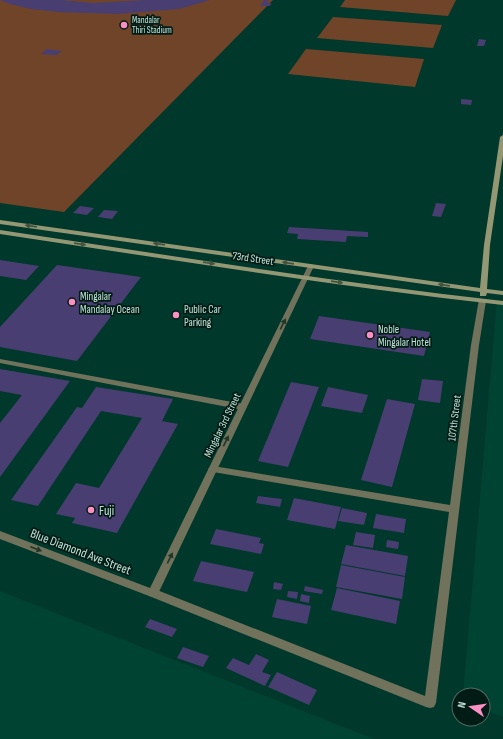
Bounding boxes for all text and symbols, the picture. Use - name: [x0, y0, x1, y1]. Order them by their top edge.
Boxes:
- place label: Mandalar Thiri Stadium: [132, 15, 172, 36]
- marker: Mandalar Thiri Stadium: [119, 20, 129, 30]
- one-way arrow: [24, 223, 37, 229]
- one-way arrow: [74, 241, 86, 247]
- one-way arrow: [153, 241, 165, 247]
- street label: 73rd Street: [231, 249, 275, 268]
- one-way arrow: [203, 260, 215, 266]
- one-way arrow: [282, 260, 294, 266]
- one-way arrow: [331, 279, 343, 285]
- one-way arrow: [438, 282, 450, 288]
- place label: Mingalar Mandalay Ocean: [80, 290, 140, 316]
- marker: Mingalar Mandalay Ocean: [67, 297, 77, 307]
- place label: Public Car Parking: [184, 303, 221, 329]
- marker: Public Car Parking: [171, 310, 181, 320]
- one-way arrow: [280, 318, 286, 329]
- place label: Noble Mingalar Hotel: [378, 323, 431, 349]
- marker: Noble Mingalar Hotel: [365, 330, 375, 340]
- street label: Mingalar 3rd Street: [201, 390, 244, 460]
- street label: 107th Street: [445, 394, 464, 442]
- one-way arrow: [223, 435, 229, 446]
- place label: Fuji: [99, 503, 114, 519]
- marker: Fuji: [86, 505, 96, 515]
- street label: Blue Diamond Ave Street: [28, 525, 133, 579]
- one-way arrow: [31, 546, 43, 552]
- one-way arrow: [167, 552, 173, 563]
- north arrow: [451, 687, 491, 727]
- text: N: [455, 700, 469, 709]

